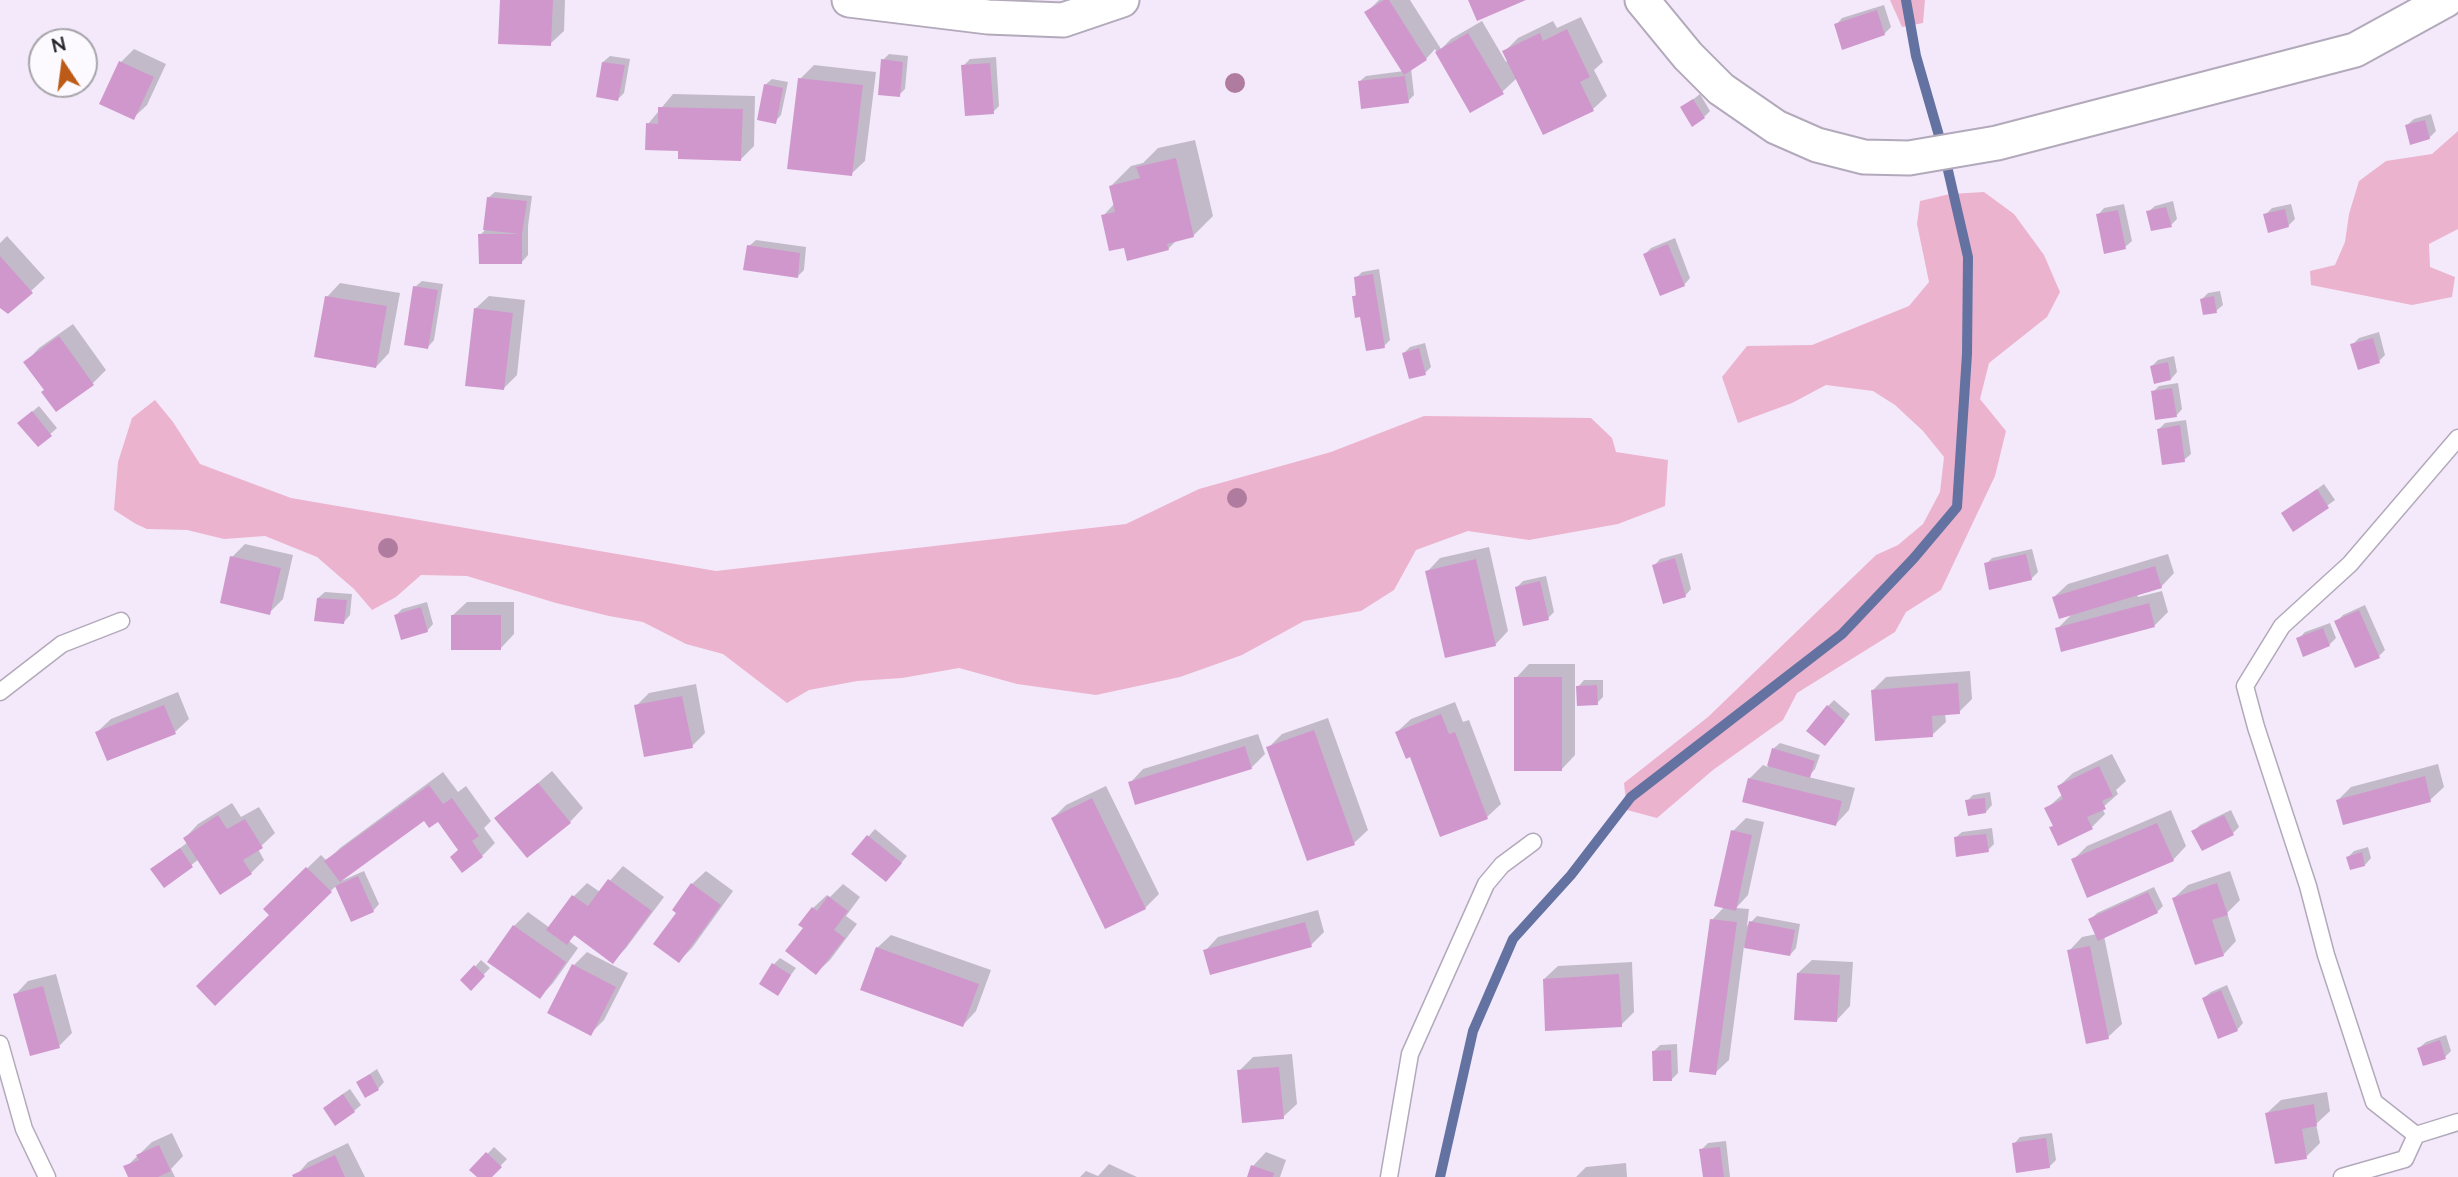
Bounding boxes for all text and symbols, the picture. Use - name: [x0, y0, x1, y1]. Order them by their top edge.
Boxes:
- north arrow: [28, 28, 98, 98]
- text: N: [49, 31, 68, 58]

